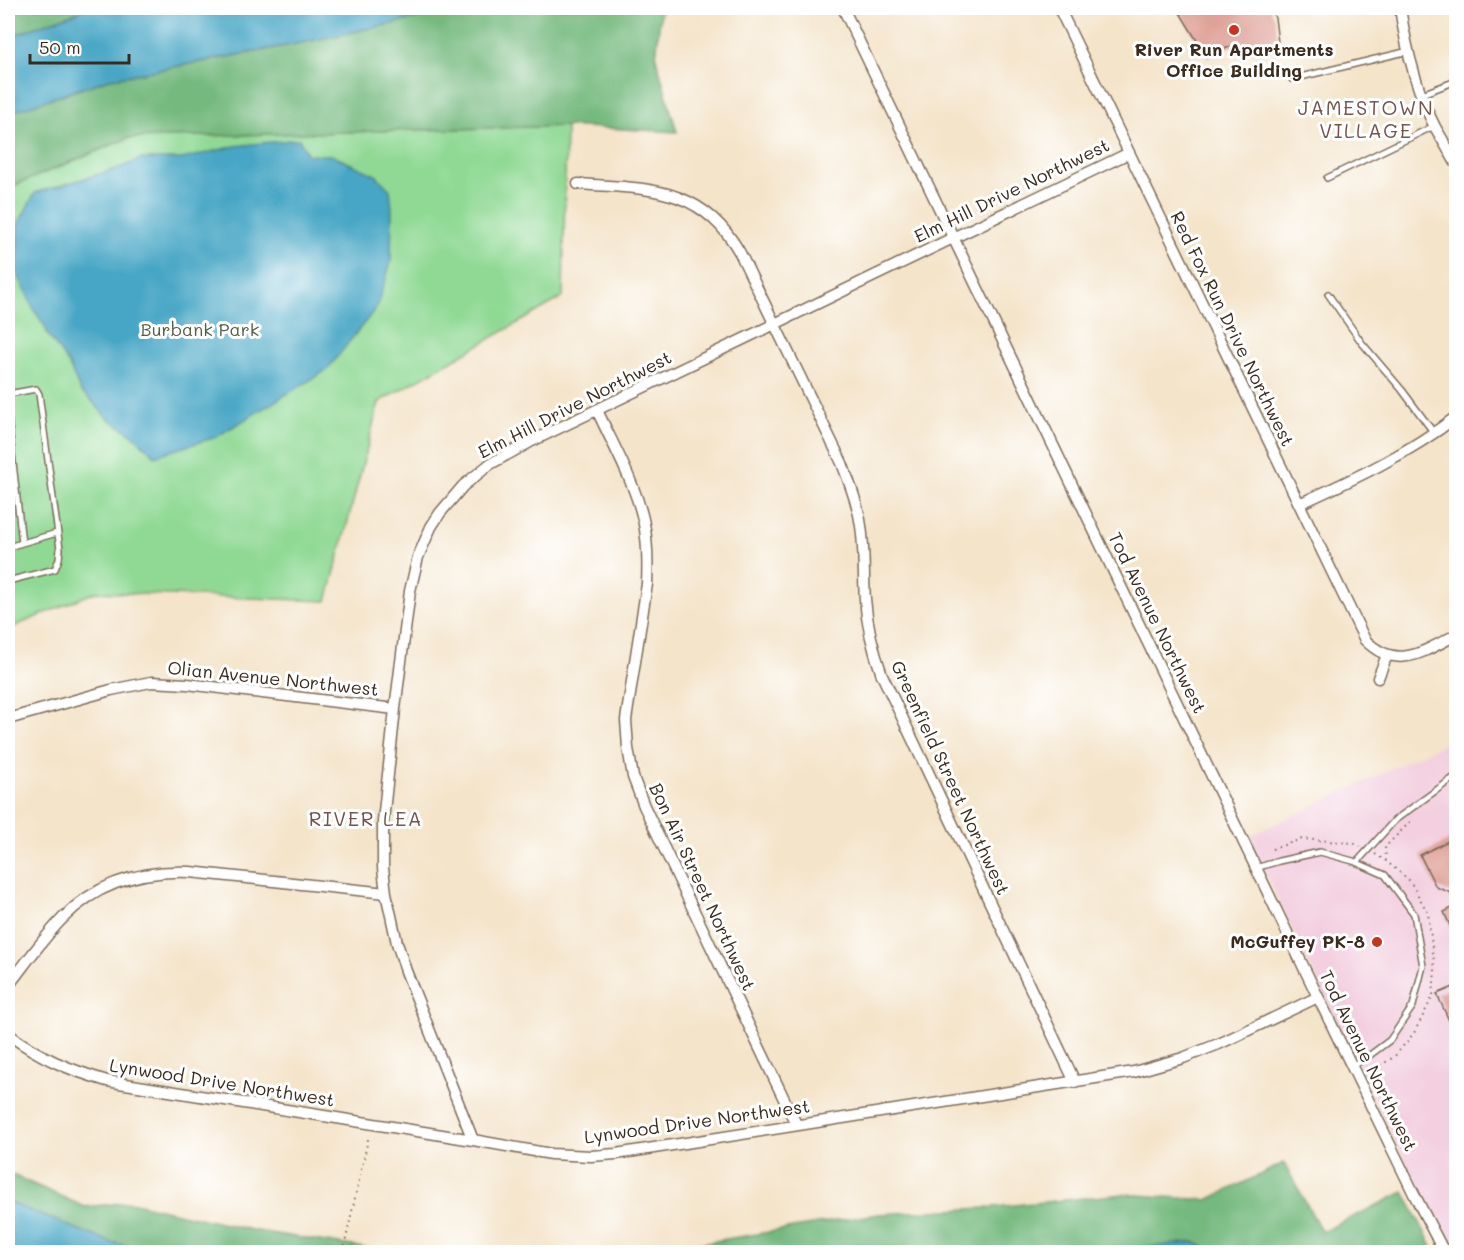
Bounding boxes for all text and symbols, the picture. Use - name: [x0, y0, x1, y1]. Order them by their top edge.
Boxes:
- marker: River Run Apartments Office Building: [1227, 23, 1241, 37]
- scale bar: [30, 27, 129, 65]
- text: 50 m: [39, 35, 81, 59]
- place label: River Run Apartments Office Building: [1134, 37, 1334, 82]
- district label: JAMESTOWN VILLAGE: [1298, 94, 1434, 143]
- street label: Elm Hill Drive Northwest: [910, 132, 1113, 248]
- street label: Red Fox Run Drive Northwest: [1165, 207, 1300, 450]
- park label: Burbank Park: [141, 317, 259, 341]
- street label: Elm Hill Drive Northwest: [474, 345, 675, 463]
- street label: Tod Avenue Northwest: [1104, 528, 1212, 717]
- street label: Olian Avenue Northwest: [166, 655, 380, 701]
- street label: Greenfield Street Northwest: [886, 657, 1016, 899]
- street label: Bon Air Street Northwest: [644, 779, 762, 994]
- district label: RIVER LEA: [309, 805, 423, 831]
- place label: McGuffey PK-8: [1230, 929, 1365, 953]
- marker: McGuffey PK-8: [1370, 935, 1384, 949]
- street label: Tod Avenue Northwest: [1315, 966, 1423, 1155]
- street label: Lynwood Drive Northwest: [108, 1052, 336, 1112]
- street label: Lynwood Drive Northwest: [583, 1093, 811, 1149]

